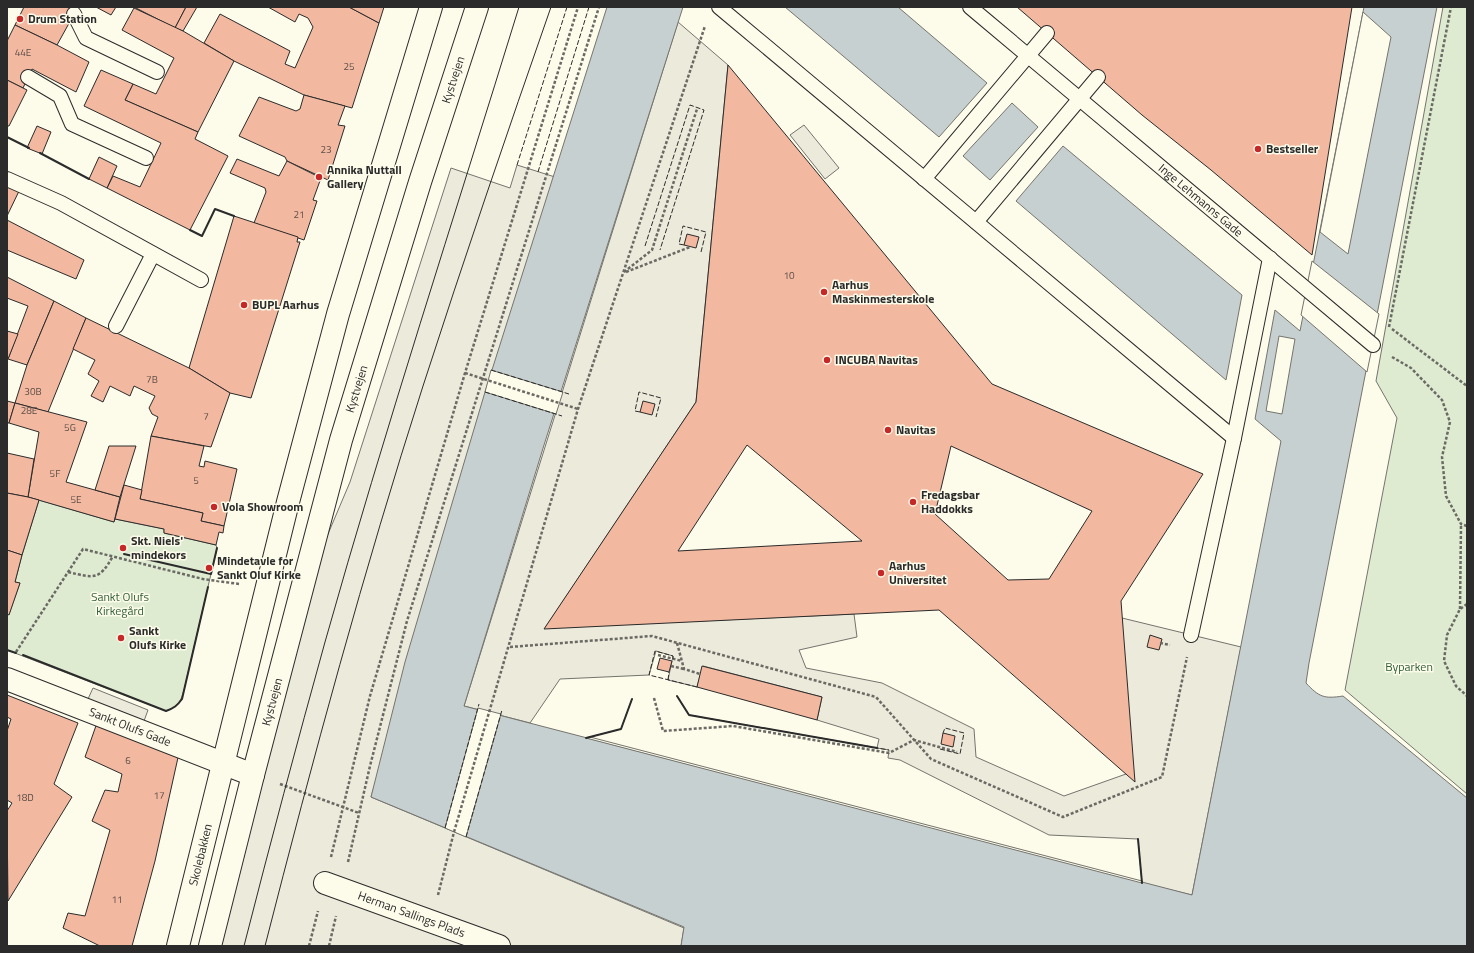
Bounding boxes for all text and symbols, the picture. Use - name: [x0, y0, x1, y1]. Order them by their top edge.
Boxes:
- place label: Drum Station: [28, 9, 97, 28]
- marker: Drum Station: [15, 14, 25, 24]
- house number: 44E: [15, 45, 32, 60]
- street label: Kystvejen: [436, 53, 469, 106]
- house number: 25: [343, 59, 355, 74]
- place label: Bestseller: [1266, 139, 1319, 158]
- house number: 23: [320, 142, 332, 157]
- marker: Bestseller: [1253, 144, 1263, 154]
- street label: Inge Lehmanns Gade: [1154, 159, 1247, 241]
- place label: Annika Nuttall Gallery: [327, 160, 402, 193]
- marker: Annika Nuttall Gallery: [314, 172, 324, 182]
- house number: 21: [293, 207, 305, 222]
- house number: 10: [783, 268, 795, 283]
- place label: Aarhus Maskinmesterskole: [832, 275, 934, 308]
- marker: Aarhus Maskinmesterskole: [819, 287, 829, 297]
- place label: BUPL Aarhus: [252, 295, 320, 314]
- marker: BUPL Aarhus: [239, 300, 249, 310]
- place label: INCUBA Navitas: [835, 350, 918, 369]
- marker: INCUBA Navitas: [822, 355, 832, 365]
- street label: Kystvejen: [340, 363, 372, 415]
- house number: 7B: [146, 372, 158, 387]
- house number: 30B: [24, 384, 42, 399]
- house number: 28E: [21, 403, 38, 418]
- house number: 7: [203, 409, 209, 424]
- house number: 5G: [64, 420, 76, 435]
- place label: Navitas: [896, 420, 936, 439]
- marker: Navitas: [883, 425, 893, 435]
- house number: 5F: [50, 466, 60, 481]
- house number: 5: [193, 473, 199, 488]
- place label: Fredagsbar Haddokks: [921, 485, 980, 518]
- house number: 5E: [70, 492, 82, 507]
- place label: Vola Showroom: [222, 497, 303, 516]
- marker: Fredagsbar Haddokks: [908, 497, 918, 507]
- marker: Vola Showroom: [209, 502, 219, 512]
- place label: Skt. Niels' mindekors: [131, 531, 186, 564]
- marker: Skt. Niels' mindekors: [118, 543, 128, 553]
- place label: Mindetavle for Sankt Oluf Kirke: [217, 551, 301, 584]
- place label: Aarhus Universitet: [889, 556, 947, 589]
- marker: Mindetavle for Sankt Oluf Kirke: [204, 563, 214, 573]
- marker: Aarhus Universitet: [876, 568, 886, 578]
- park label: Sankt Olufs Kirkegård: [91, 587, 150, 620]
- place label: Sankt Olufs Kirke: [129, 621, 186, 654]
- marker: Sankt Olufs Kirke: [116, 633, 126, 643]
- park label: Byparken: [1385, 657, 1433, 676]
- street label: Kystvejen: [256, 676, 287, 728]
- street label: Sankt Olufs Gade: [86, 702, 174, 751]
- house number: 6: [125, 753, 131, 768]
- house number: 17: [153, 788, 165, 803]
- house number: 18D: [16, 790, 34, 805]
- street label: Skolebakken: [183, 822, 217, 888]
- street label: Herman Sallings Plads: [355, 886, 468, 942]
- house number: 11: [111, 892, 123, 907]

